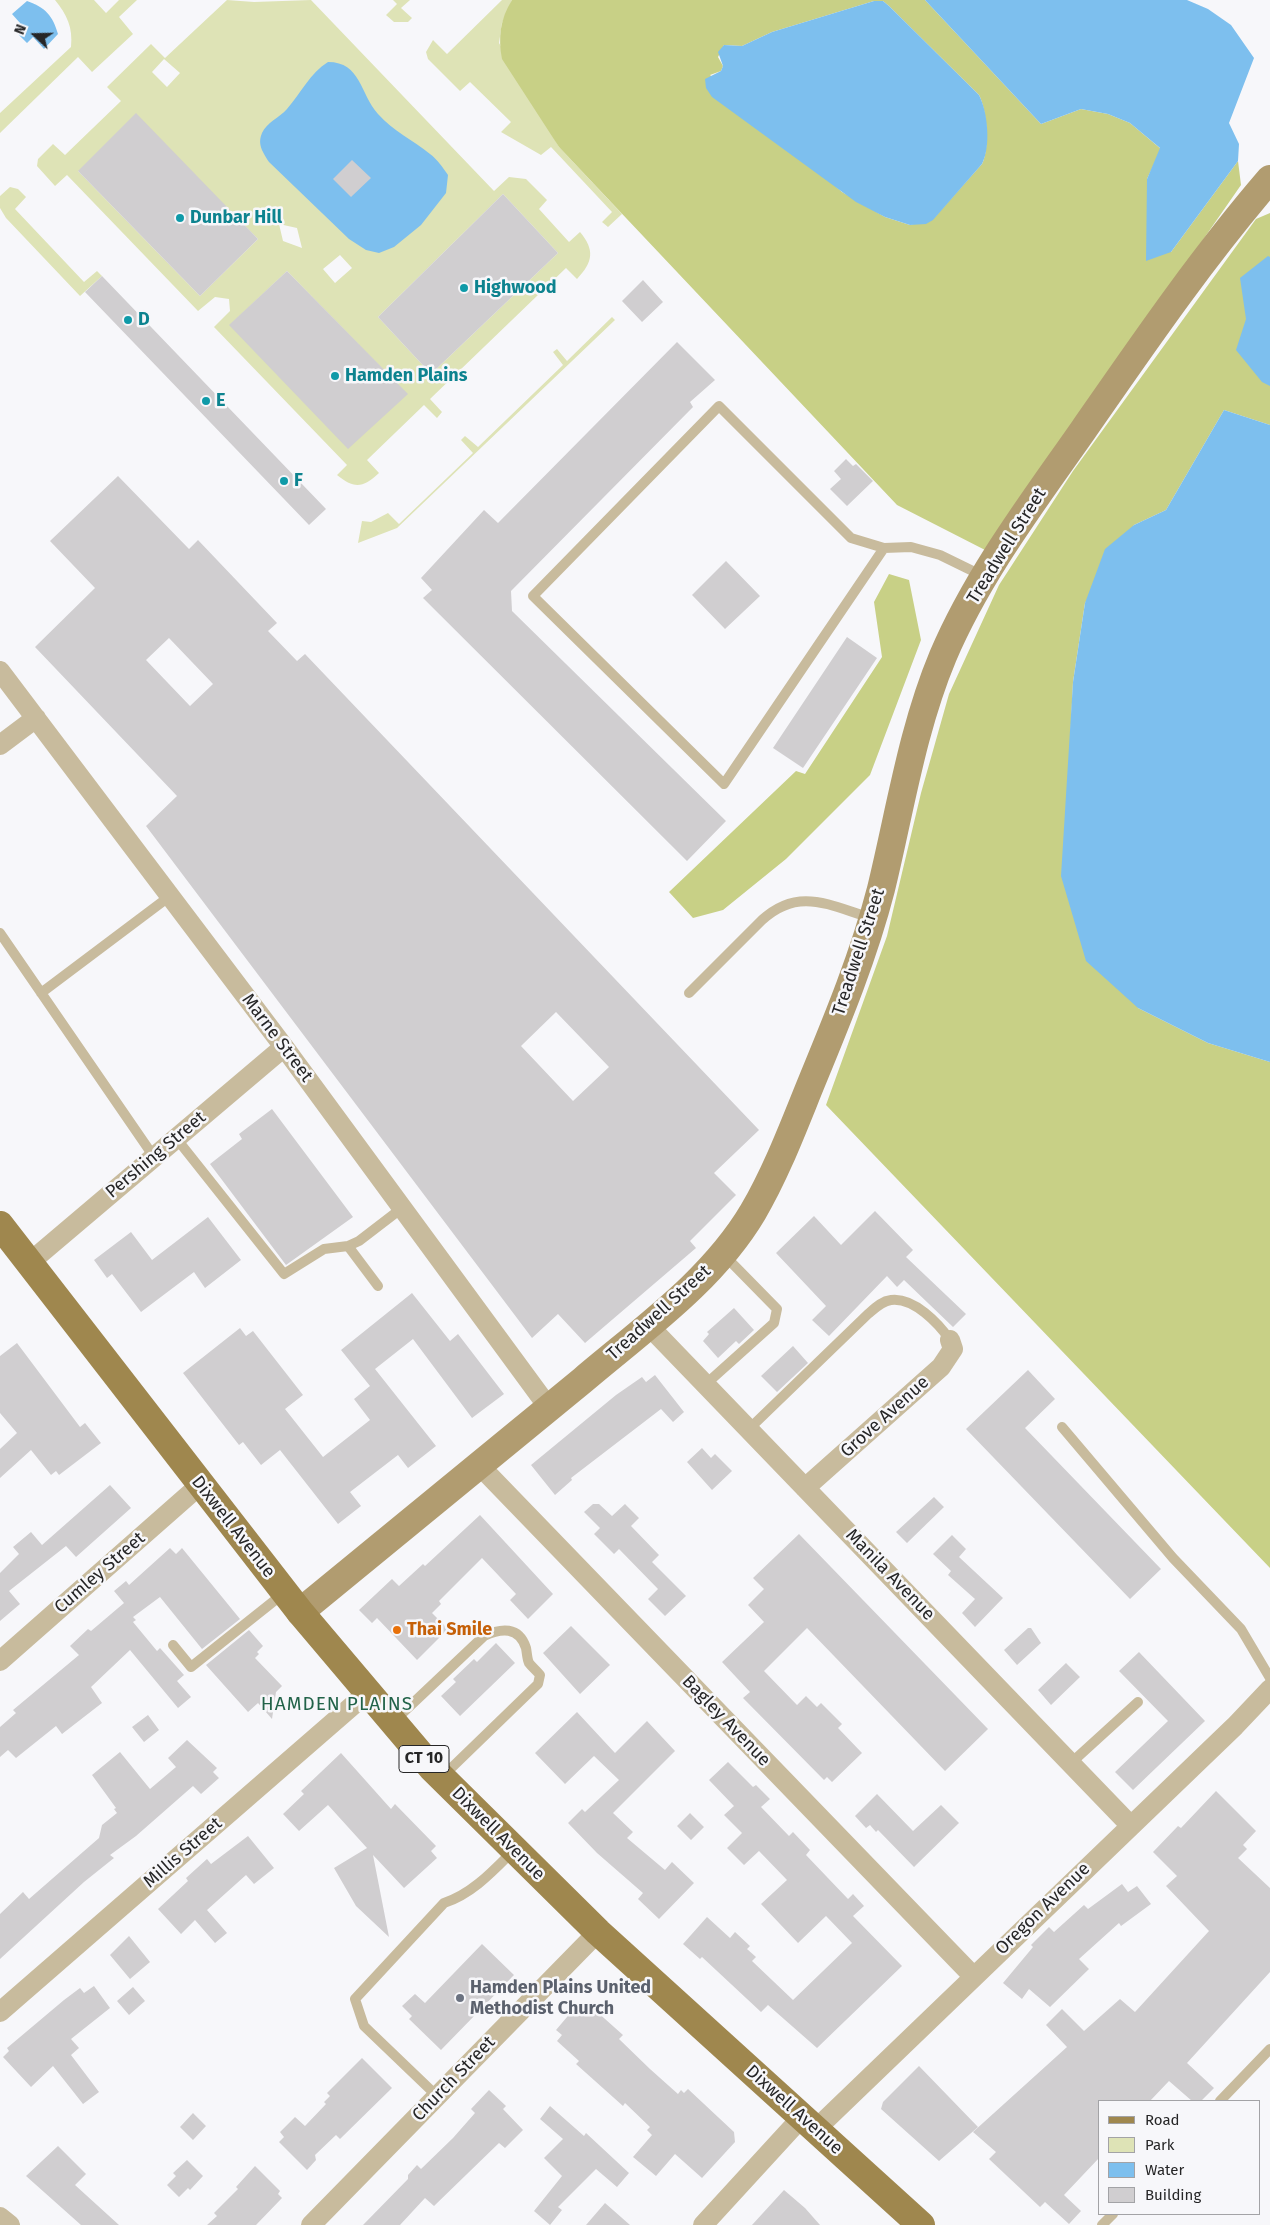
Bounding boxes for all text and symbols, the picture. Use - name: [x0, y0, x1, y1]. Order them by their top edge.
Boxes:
- north arrow: [10, 10, 60, 60]
- text: N: [11, 22, 30, 37]
- place label: Dunbar Hill: [190, 207, 282, 229]
- marker: Dunbar Hill: [174, 212, 186, 224]
- place label: Highwood: [474, 277, 557, 299]
- marker: Highwood: [458, 282, 470, 294]
- place label: D: [138, 309, 150, 331]
- marker: D: [122, 314, 134, 326]
- place label: Hamden Plains: [345, 365, 467, 387]
- marker: Hamden Plains: [329, 370, 341, 382]
- place label: E: [216, 390, 225, 412]
- marker: E: [200, 395, 212, 407]
- place label: F: [294, 470, 303, 492]
- marker: F: [278, 475, 290, 487]
- street label: Treadwell Street: [963, 484, 1051, 608]
- street label: Treadwell Street: [828, 886, 890, 1018]
- street label: Marne Street: [237, 990, 317, 1086]
- street label: Pershing Street: [102, 1107, 210, 1203]
- street label: Treadwell Street: [603, 1261, 715, 1365]
- street label: Grove Avenue: [836, 1372, 934, 1462]
- street label: Dixwell Avenue: [187, 1472, 279, 1582]
- street label: Manila Avenue: [841, 1525, 939, 1625]
- street label: Cumley Street: [50, 1528, 150, 1618]
- place label: Thai Smile: [407, 1619, 492, 1641]
- marker: Thai Smile: [391, 1624, 403, 1636]
- street label: Bagley Avenue: [677, 1671, 775, 1771]
- district label: HAMDEN PLAINS: [259, 1694, 415, 1716]
- road number: CT 10: [399, 1746, 449, 1772]
- street label: Dixwell Avenue: [447, 1783, 549, 1885]
- street label: Millis Street: [139, 1813, 227, 1893]
- street label: Oregon Avenue: [991, 1858, 1095, 1960]
- place label: Hamden Plains United Methodist Church: [470, 1977, 651, 2020]
- marker: Hamden Plains United Methodist Church: [454, 1992, 466, 2004]
- street label: Church Street: [408, 2032, 500, 2126]
- street label: Dixwell Avenue: [741, 2061, 847, 2159]
- legend: [1098, 2100, 1260, 2215]
- text: Road: [1145, 2111, 1180, 2129]
- text: Park: [1145, 2136, 1175, 2154]
- text: Water: [1145, 2161, 1184, 2179]
- text: Building: [1145, 2186, 1201, 2204]

